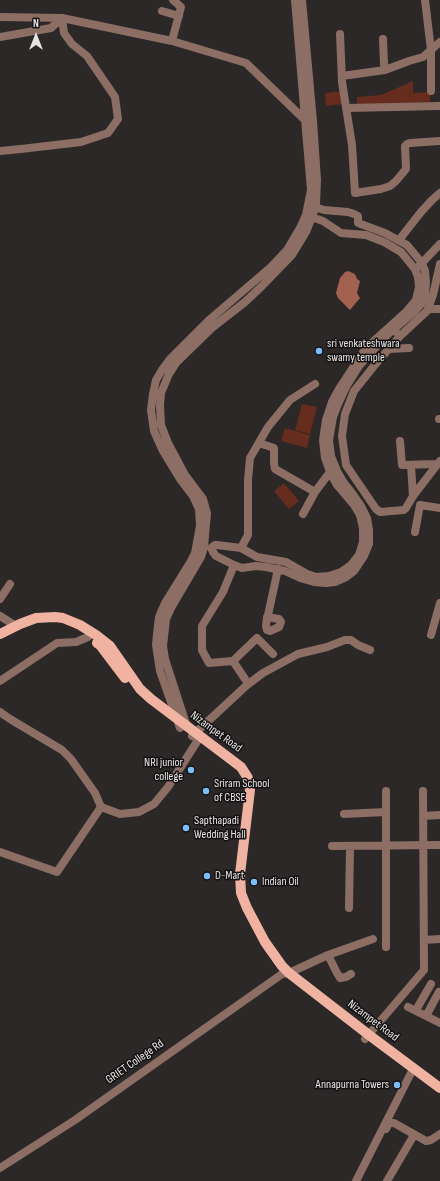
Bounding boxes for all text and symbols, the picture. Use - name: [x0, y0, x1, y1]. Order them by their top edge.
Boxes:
- north arrow: [16, 16, 56, 56]
- text: N: [33, 17, 39, 30]
- place label: sri venkateshwara swamy temple: [327, 337, 400, 365]
- marker: sri venkateshwara swamy temple: [314, 346, 324, 356]
- street label: Nizampet Road: [187, 708, 245, 756]
- place label: NRI junior college: [144, 756, 183, 784]
- marker: NRI junior college: [186, 765, 196, 775]
- place label: Sriram School of CBSE: [214, 777, 270, 805]
- marker: Sriram School of CBSE: [201, 786, 211, 796]
- place label: Sapthapadi Wedding Hall: [194, 814, 246, 842]
- marker: Sapthapadi Wedding Hall: [181, 823, 191, 833]
- place label: D-Mart: [215, 869, 244, 883]
- marker: D-Mart: [202, 871, 212, 881]
- place label: Indian Oil: [262, 875, 299, 889]
- marker: Indian Oil: [249, 877, 259, 887]
- street label: Nizampet Road: [345, 997, 401, 1045]
- street label: GRIET College Rd: [103, 1037, 167, 1087]
- place label: Annapurna Towers: [316, 1078, 389, 1092]
- marker: Annapurna Towers: [392, 1080, 402, 1090]

